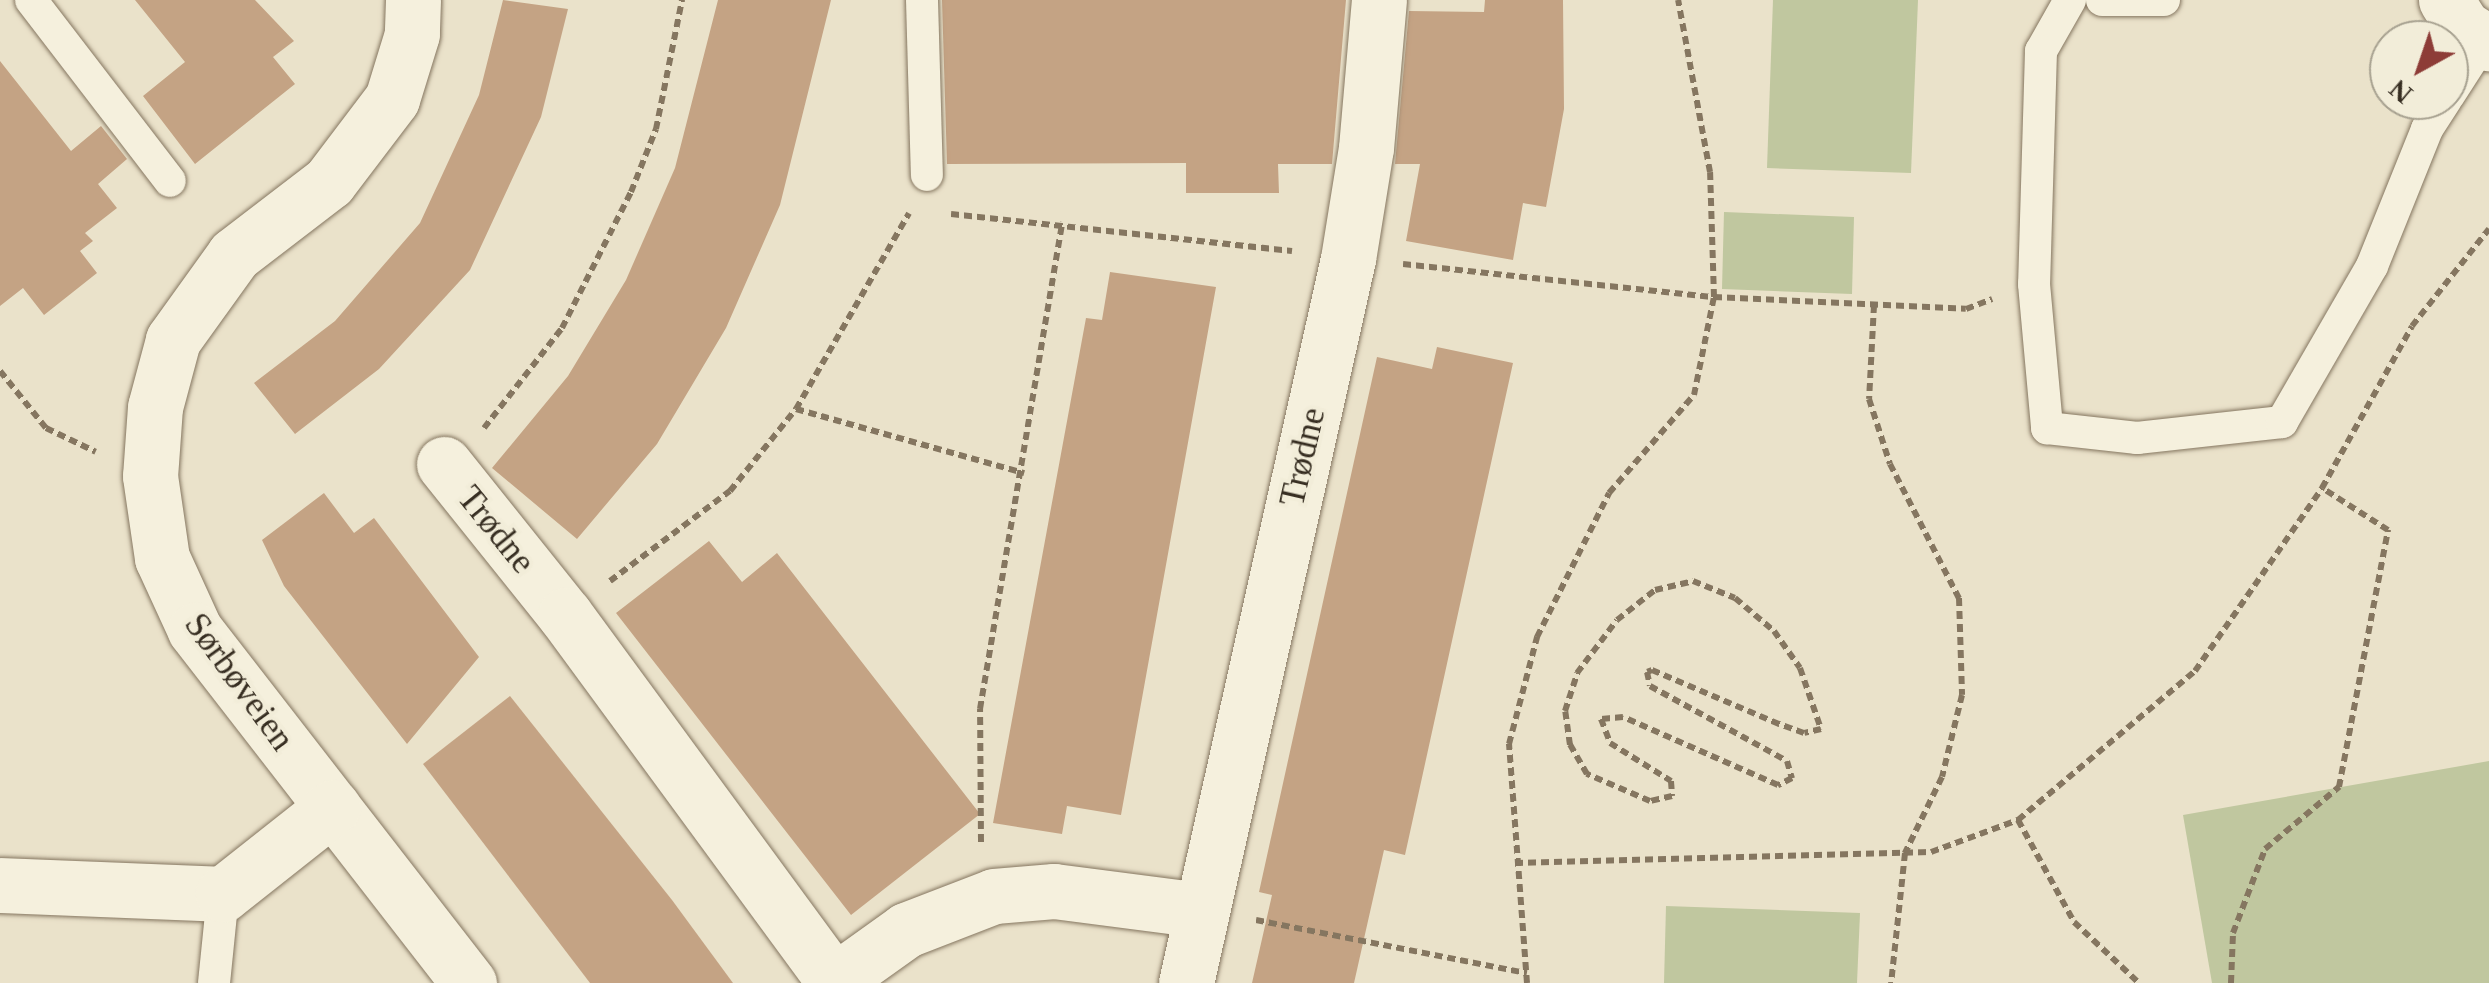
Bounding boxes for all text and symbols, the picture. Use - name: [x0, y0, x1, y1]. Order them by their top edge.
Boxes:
- north arrow: [2369, 20, 2469, 120]
- text: N: [2383, 73, 2418, 110]
- street label: Trødne: [1271, 404, 1335, 510]
- street label: Trødne: [448, 478, 544, 582]
- street label: Sørbøveien: [175, 605, 303, 759]

